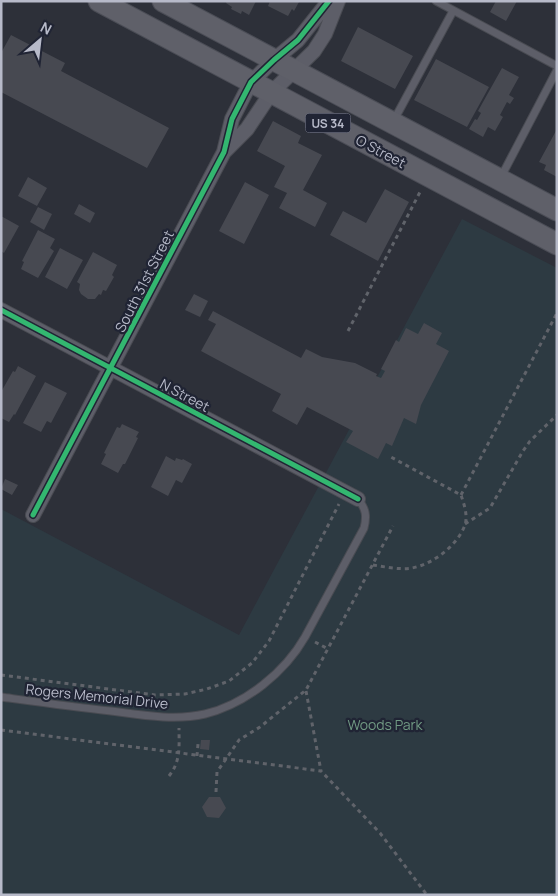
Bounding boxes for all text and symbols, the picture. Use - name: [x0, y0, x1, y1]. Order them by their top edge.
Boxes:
- north arrow: [15, 15, 65, 65]
- text: N: [37, 17, 55, 39]
- road number: US 34: [306, 114, 350, 132]
- street label: O Street: [353, 130, 410, 172]
- street label: South 31st Street: [110, 226, 178, 335]
- street label: N Street: [157, 374, 213, 416]
- street label: Rogers Memorial Drive: [25, 679, 169, 713]
- park label: Woods Park: [347, 715, 424, 734]

